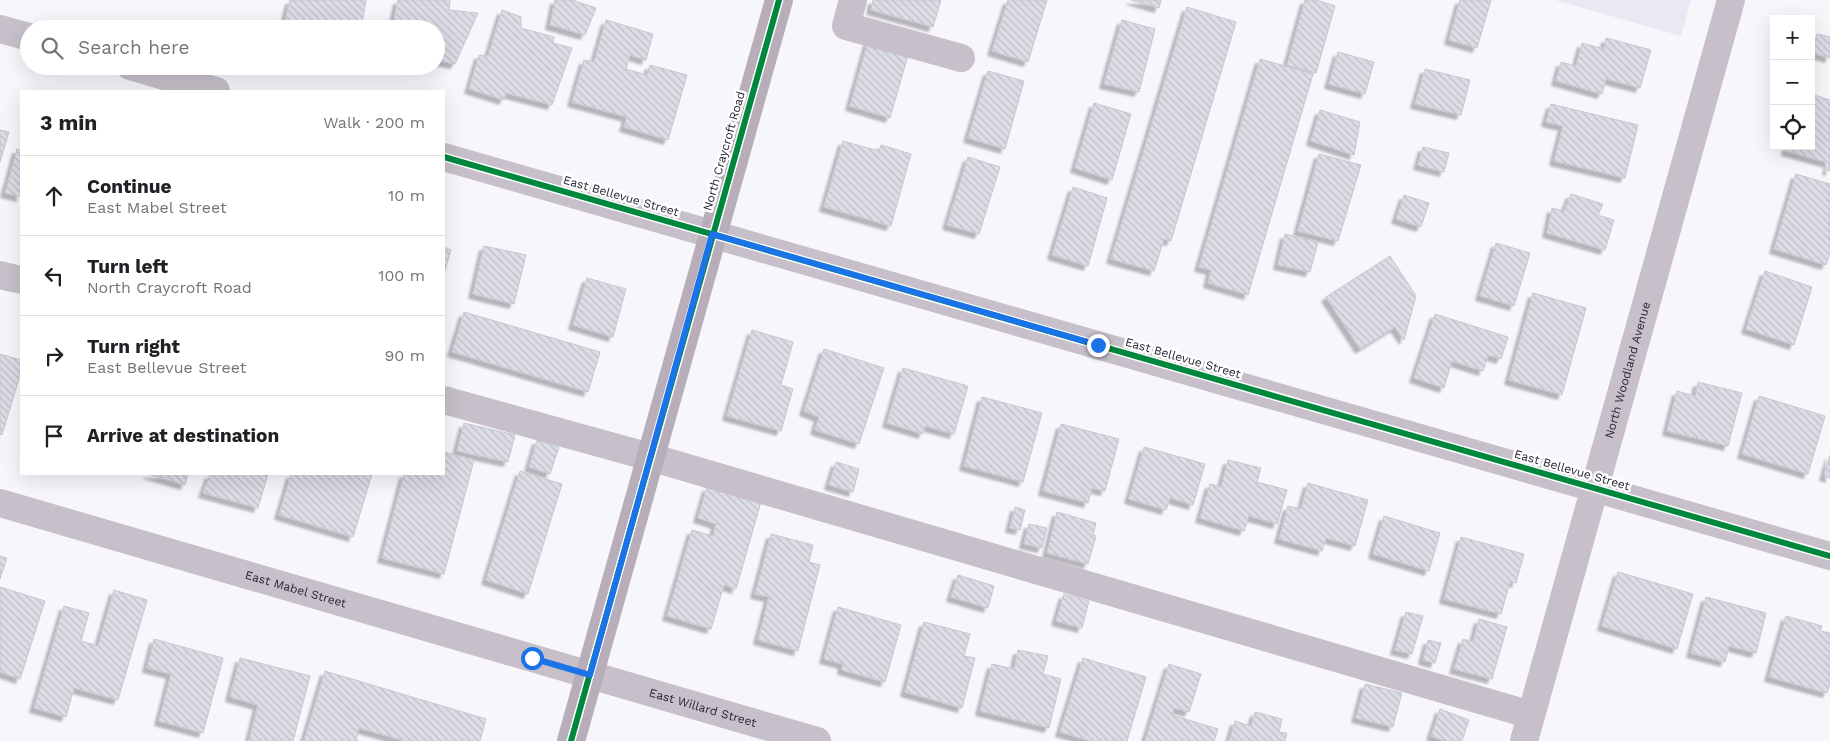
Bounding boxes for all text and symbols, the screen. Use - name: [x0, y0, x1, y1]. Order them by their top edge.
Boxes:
- map controls: [1770, 15, 1815, 150]
- button: +: [1770, 15, 1815, 60]
- search box: [20, 20, 445, 75]
- icon: search: [38, 34, 66, 62]
- text: Search here: [78, 36, 189, 59]
- button: −: [1770, 60, 1815, 105]
- street label: North Craycroft Road: [700, 90, 748, 212]
- button: locate: [1770, 105, 1815, 150]
- text: 3 min: [40, 110, 97, 135]
- text: Walk · 200 m: [323, 113, 425, 132]
- street label: East Bellevue Street: [562, 173, 680, 219]
- text: Continue: [87, 175, 171, 198]
- icon: ahead: [40, 182, 68, 210]
- text: 10 m: [388, 186, 425, 205]
- text: East Mabel Street: [87, 198, 227, 217]
- text: Turn left: [87, 255, 168, 278]
- icon: left: [40, 262, 68, 290]
- text: 100 m: [378, 266, 425, 285]
- text: North Craycroft Road: [87, 278, 252, 297]
- street label: North Woodland Avenue: [1602, 300, 1653, 440]
- route end: [1087, 334, 1110, 357]
- text: Turn right: [87, 335, 180, 358]
- street label: East Bellevue Street: [1124, 335, 1242, 381]
- icon: right: [40, 342, 68, 370]
- text: 90 m: [384, 346, 425, 365]
- text: East Bellevue Street: [87, 358, 246, 377]
- icon: arrive: [40, 422, 68, 450]
- text: Arrive at destination: [87, 424, 279, 447]
- street label: East Bellevue Street: [1513, 447, 1631, 493]
- street label: East Mabel Street: [243, 568, 348, 611]
- route start: [521, 647, 544, 670]
- street label: East Willard Street: [648, 685, 758, 730]

